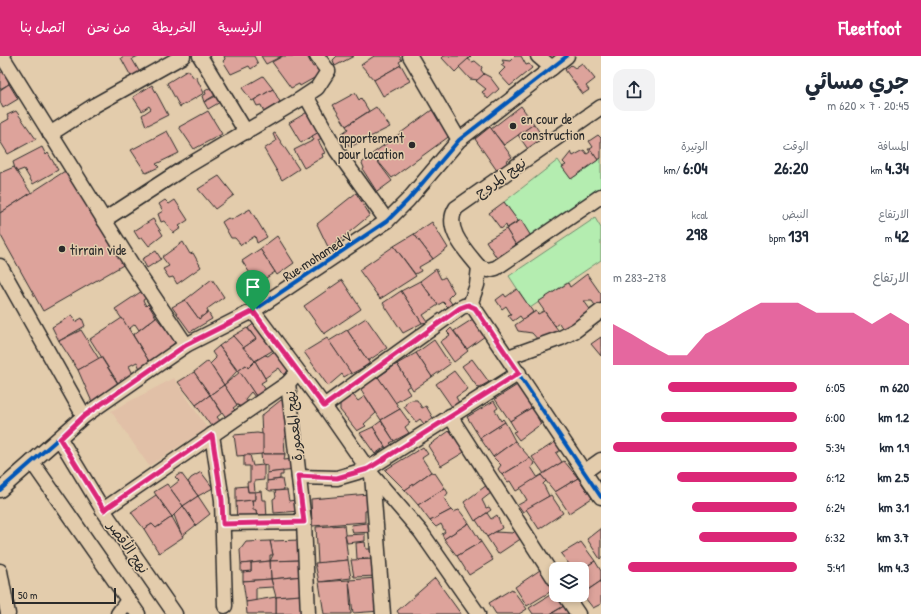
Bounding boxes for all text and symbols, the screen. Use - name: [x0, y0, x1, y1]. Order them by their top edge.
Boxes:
- text: Fleetfoot: [838, 15, 901, 41]
- text: اتصل بنا: [20, 17, 65, 36]
- text: من نحن: [87, 17, 130, 36]
- text: الخريطة: [152, 17, 196, 36]
- text: الرئيسية: [218, 17, 262, 36]
- text: جري مسائي: [805, 66, 909, 96]
- button: share: [613, 69, 655, 111]
- text: 20:45 · 7 × 620 m: [827, 96, 909, 114]
- place label: en cour de construction: [521, 109, 585, 144]
- marker: en cour de construction: [508, 121, 518, 131]
- place label: apportement pour location: [338, 128, 404, 164]
- text: الوتيرة: [681, 139, 708, 153]
- text: الوقت: [783, 139, 808, 153]
- text: المسافة: [878, 139, 909, 153]
- marker: apportement pour location: [407, 140, 417, 150]
- street label: نهج المروج: [471, 152, 530, 202]
- text: 6:04: [683, 156, 708, 179]
- text: 26:20: [774, 156, 808, 179]
- text: 4.34: [885, 156, 909, 179]
- text: /km: [664, 163, 683, 177]
- text: km: [870, 163, 885, 177]
- text: النبض: [782, 207, 808, 221]
- text: الارتفاع: [878, 207, 909, 221]
- text: kcal: [692, 208, 708, 222]
- text: 298: [686, 222, 708, 245]
- text: 139: [788, 224, 808, 247]
- text: 42: [895, 224, 909, 247]
- street label: Rue mohamed V: [279, 226, 355, 285]
- text: bpm: [769, 231, 788, 245]
- text: m: [885, 231, 895, 245]
- place label: tirrain vide: [70, 240, 127, 259]
- marker: tirrain vide: [57, 244, 67, 254]
- text: 278–283 m: [613, 268, 666, 286]
- text: الارتفاع: [873, 268, 909, 286]
- pin: [236, 270, 270, 311]
- icon: arrive: [242, 276, 264, 298]
- text: 6:05: [825, 378, 845, 396]
- text: 620 m: [880, 378, 909, 396]
- street label: نهج المعمورة: [280, 390, 307, 462]
- text: 6:00: [825, 408, 845, 426]
- text: 1.2 km: [878, 408, 909, 426]
- text: 5:34: [826, 438, 845, 456]
- text: 1.9 km: [879, 438, 909, 456]
- text: 6:12: [826, 468, 845, 486]
- text: 2.5 km: [877, 468, 909, 486]
- text: 6:24: [826, 498, 845, 516]
- text: 3.1 km: [878, 498, 909, 516]
- street label: نهج الأقصر: [103, 516, 154, 578]
- text: 6:32: [825, 528, 845, 546]
- text: 3.7 km: [877, 528, 909, 546]
- text: 5:41: [827, 558, 845, 576]
- text: 4.3 km: [878, 558, 909, 576]
- map controls: [549, 562, 589, 602]
- button: layers: [549, 562, 589, 602]
- scale bar: [12, 586, 116, 605]
- text: 50 m: [18, 588, 38, 602]

